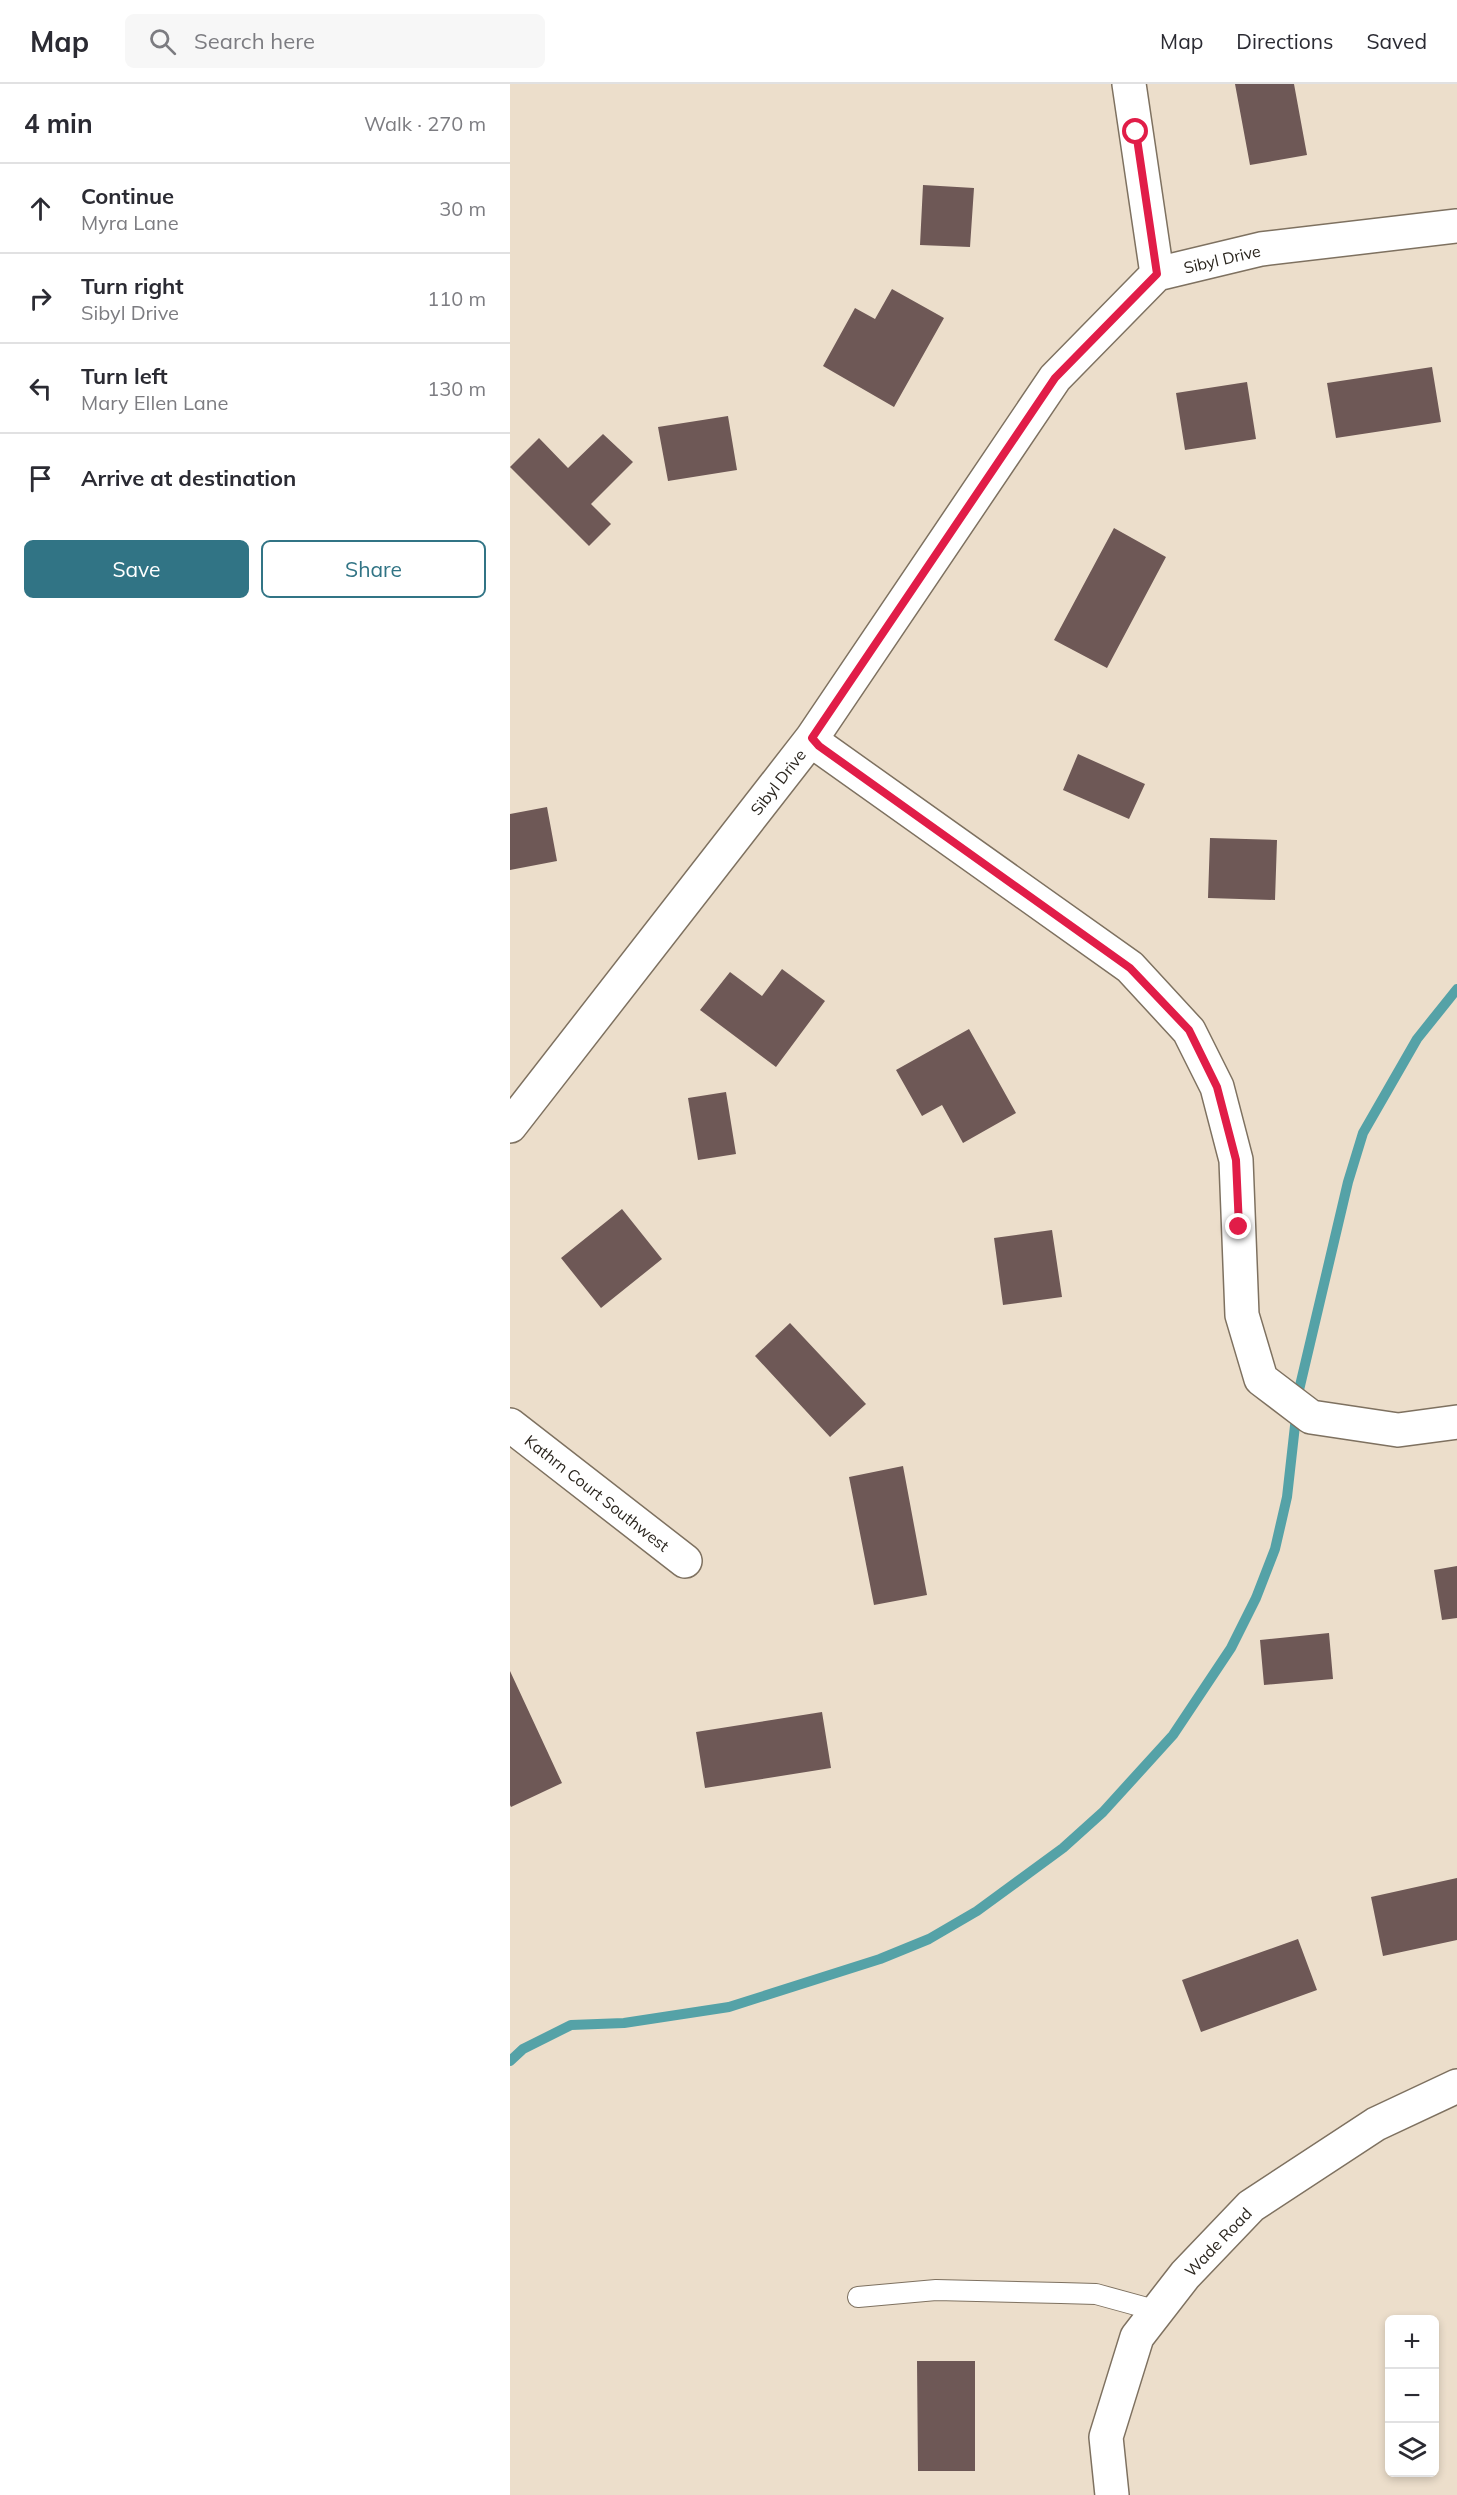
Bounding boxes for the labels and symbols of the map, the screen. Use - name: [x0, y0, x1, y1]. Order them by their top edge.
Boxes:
- route start: [1122, 118, 1148, 144]
- street label: Sibyl Drive: [1182, 240, 1262, 278]
- street label: Sibyl Drive: [746, 745, 810, 819]
- route end: [1225, 1213, 1251, 1239]
- street label: Kathrn Court Southwest: [521, 1430, 674, 1556]
- street label: Wade Road: [1180, 2203, 1256, 2281]

